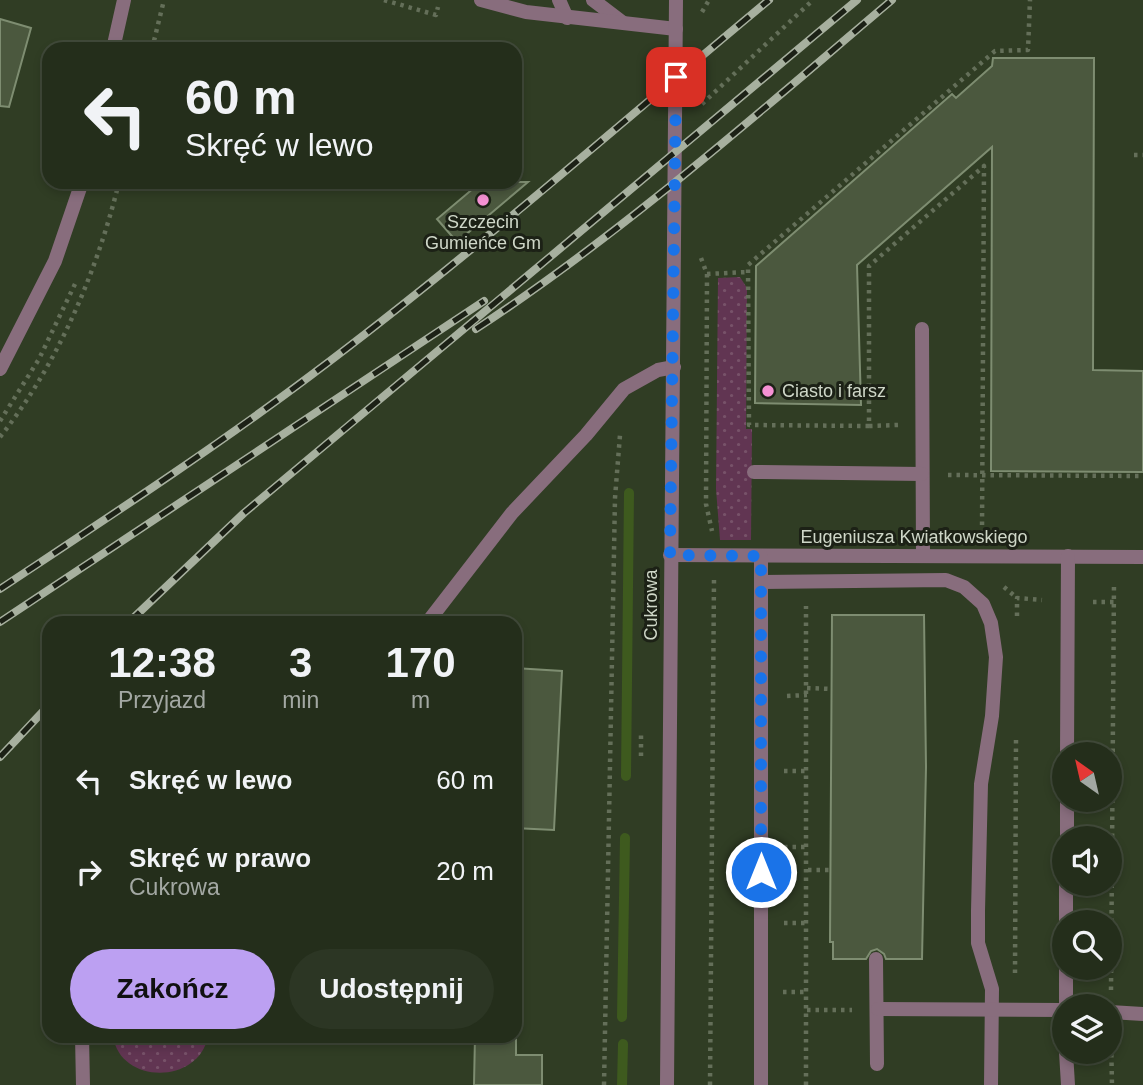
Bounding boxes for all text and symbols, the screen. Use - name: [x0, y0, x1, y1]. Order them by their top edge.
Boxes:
- pin: [646, 47, 706, 107]
- icon: arrive: [657, 58, 695, 96]
- icon: left: [70, 70, 161, 161]
- text: 60 m: [185, 70, 297, 124]
- text: Skręć w lewo: [185, 127, 374, 163]
- marker: Szczecin Gumieńce Gm: [475, 192, 491, 208]
- place label: Szczecin Gumieńce Gm: [425, 212, 541, 253]
- place label: Ciasto i farsz: [782, 381, 886, 401]
- marker: Ciasto i farsz: [760, 383, 776, 399]
- street label: Eugeniusza Kwiatkowskiego: [800, 527, 1028, 547]
- street label: Cukrowa: [641, 569, 661, 641]
- text: 12:38: [108, 639, 216, 686]
- text: 3: [289, 639, 312, 686]
- text: 170: [386, 639, 456, 686]
- text: Przyjazd: [118, 687, 206, 713]
- text: min: [282, 687, 319, 713]
- text: m: [411, 687, 430, 713]
- north arrow: [1052, 742, 1122, 812]
- map controls: [1052, 742, 1122, 1064]
- icon: left: [70, 762, 108, 800]
- text: Skręć w lewo: [129, 765, 292, 795]
- text: 60 m: [436, 765, 494, 795]
- button: sound: [1052, 826, 1122, 896]
- position arrow: [724, 835, 798, 909]
- text: Skręć w prawo: [129, 843, 311, 873]
- icon: right: [70, 853, 108, 891]
- text: 20 m: [436, 856, 494, 886]
- text: Cukrowa: [129, 874, 220, 900]
- button: search: [1052, 910, 1122, 980]
- button: Zakończ: [70, 949, 275, 1029]
- button: Udostępnij: [289, 949, 494, 1029]
- button: layers: [1052, 994, 1122, 1064]

